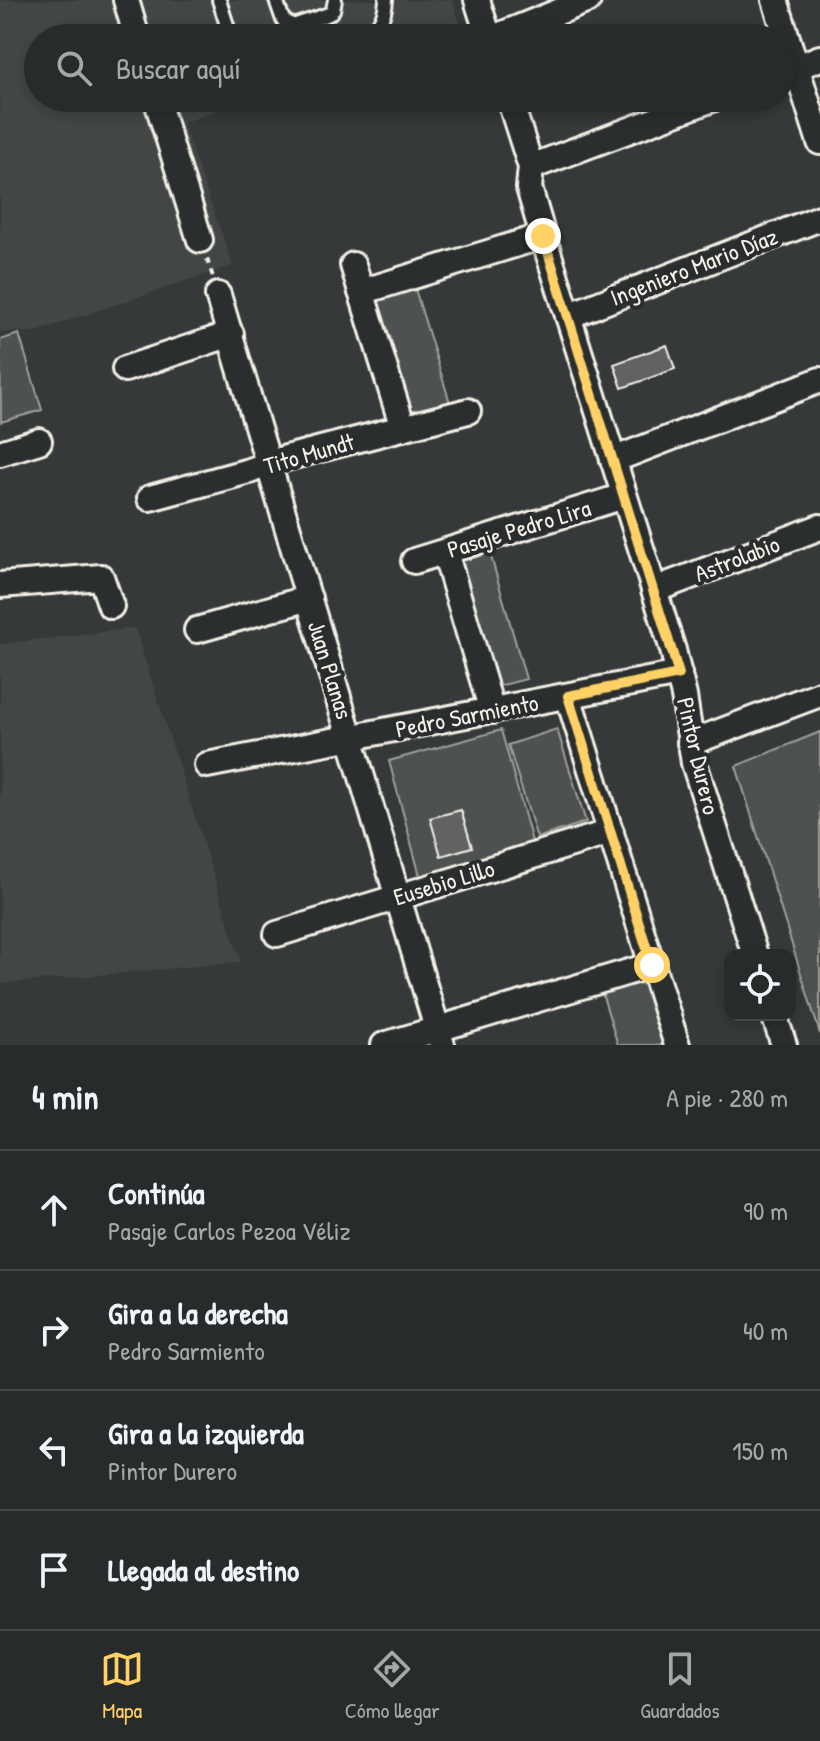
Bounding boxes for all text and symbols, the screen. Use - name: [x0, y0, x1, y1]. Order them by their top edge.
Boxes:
- search box: [24, 24, 796, 112]
- icon: search: [52, 46, 96, 90]
- text: Buscar aquí: [116, 48, 241, 88]
- route end: [525, 218, 561, 254]
- street label: Ingeniero Mario Díaz: [605, 219, 782, 313]
- street label: Tito Mundt: [260, 425, 358, 481]
- street label: Pasaje Pedro Lira: [443, 491, 594, 565]
- street label: Astrolabio: [689, 527, 784, 589]
- street label: Juan Planas: [301, 617, 361, 723]
- street label: Pedro Sarmiento: [393, 685, 541, 745]
- street label: Pintor Durero: [670, 694, 728, 818]
- street label: Eusebio Lillo: [389, 851, 498, 913]
- route start: [634, 947, 670, 983]
- map controls: [724, 949, 796, 1021]
- button: locate: [724, 949, 796, 1021]
- text: 4 min: [32, 1074, 99, 1120]
- text: A pie · 280 m: [666, 1080, 788, 1115]
- text: Continúa: [108, 1173, 204, 1213]
- icon: ahead: [32, 1188, 76, 1232]
- text: 90 m: [743, 1193, 788, 1228]
- text: Pasaje Carlos Pezoa Véliz: [108, 1213, 351, 1248]
- text: Gira a la derecha: [108, 1293, 288, 1333]
- icon: right: [32, 1308, 76, 1352]
- text: 40 m: [743, 1313, 788, 1348]
- text: Pedro Sarmiento: [108, 1333, 265, 1368]
- text: Gira a la izquierda: [108, 1413, 304, 1453]
- icon: left: [32, 1428, 76, 1472]
- text: 150 m: [732, 1433, 788, 1468]
- text: Pintor Durero: [108, 1453, 237, 1488]
- icon: arrive: [32, 1548, 76, 1592]
- text: Llegada al destino: [108, 1550, 299, 1590]
- tab: Mapa: [100, 1647, 144, 1725]
- tab: Cómo llegar: [345, 1647, 440, 1725]
- tab: Guardados: [640, 1647, 720, 1725]

